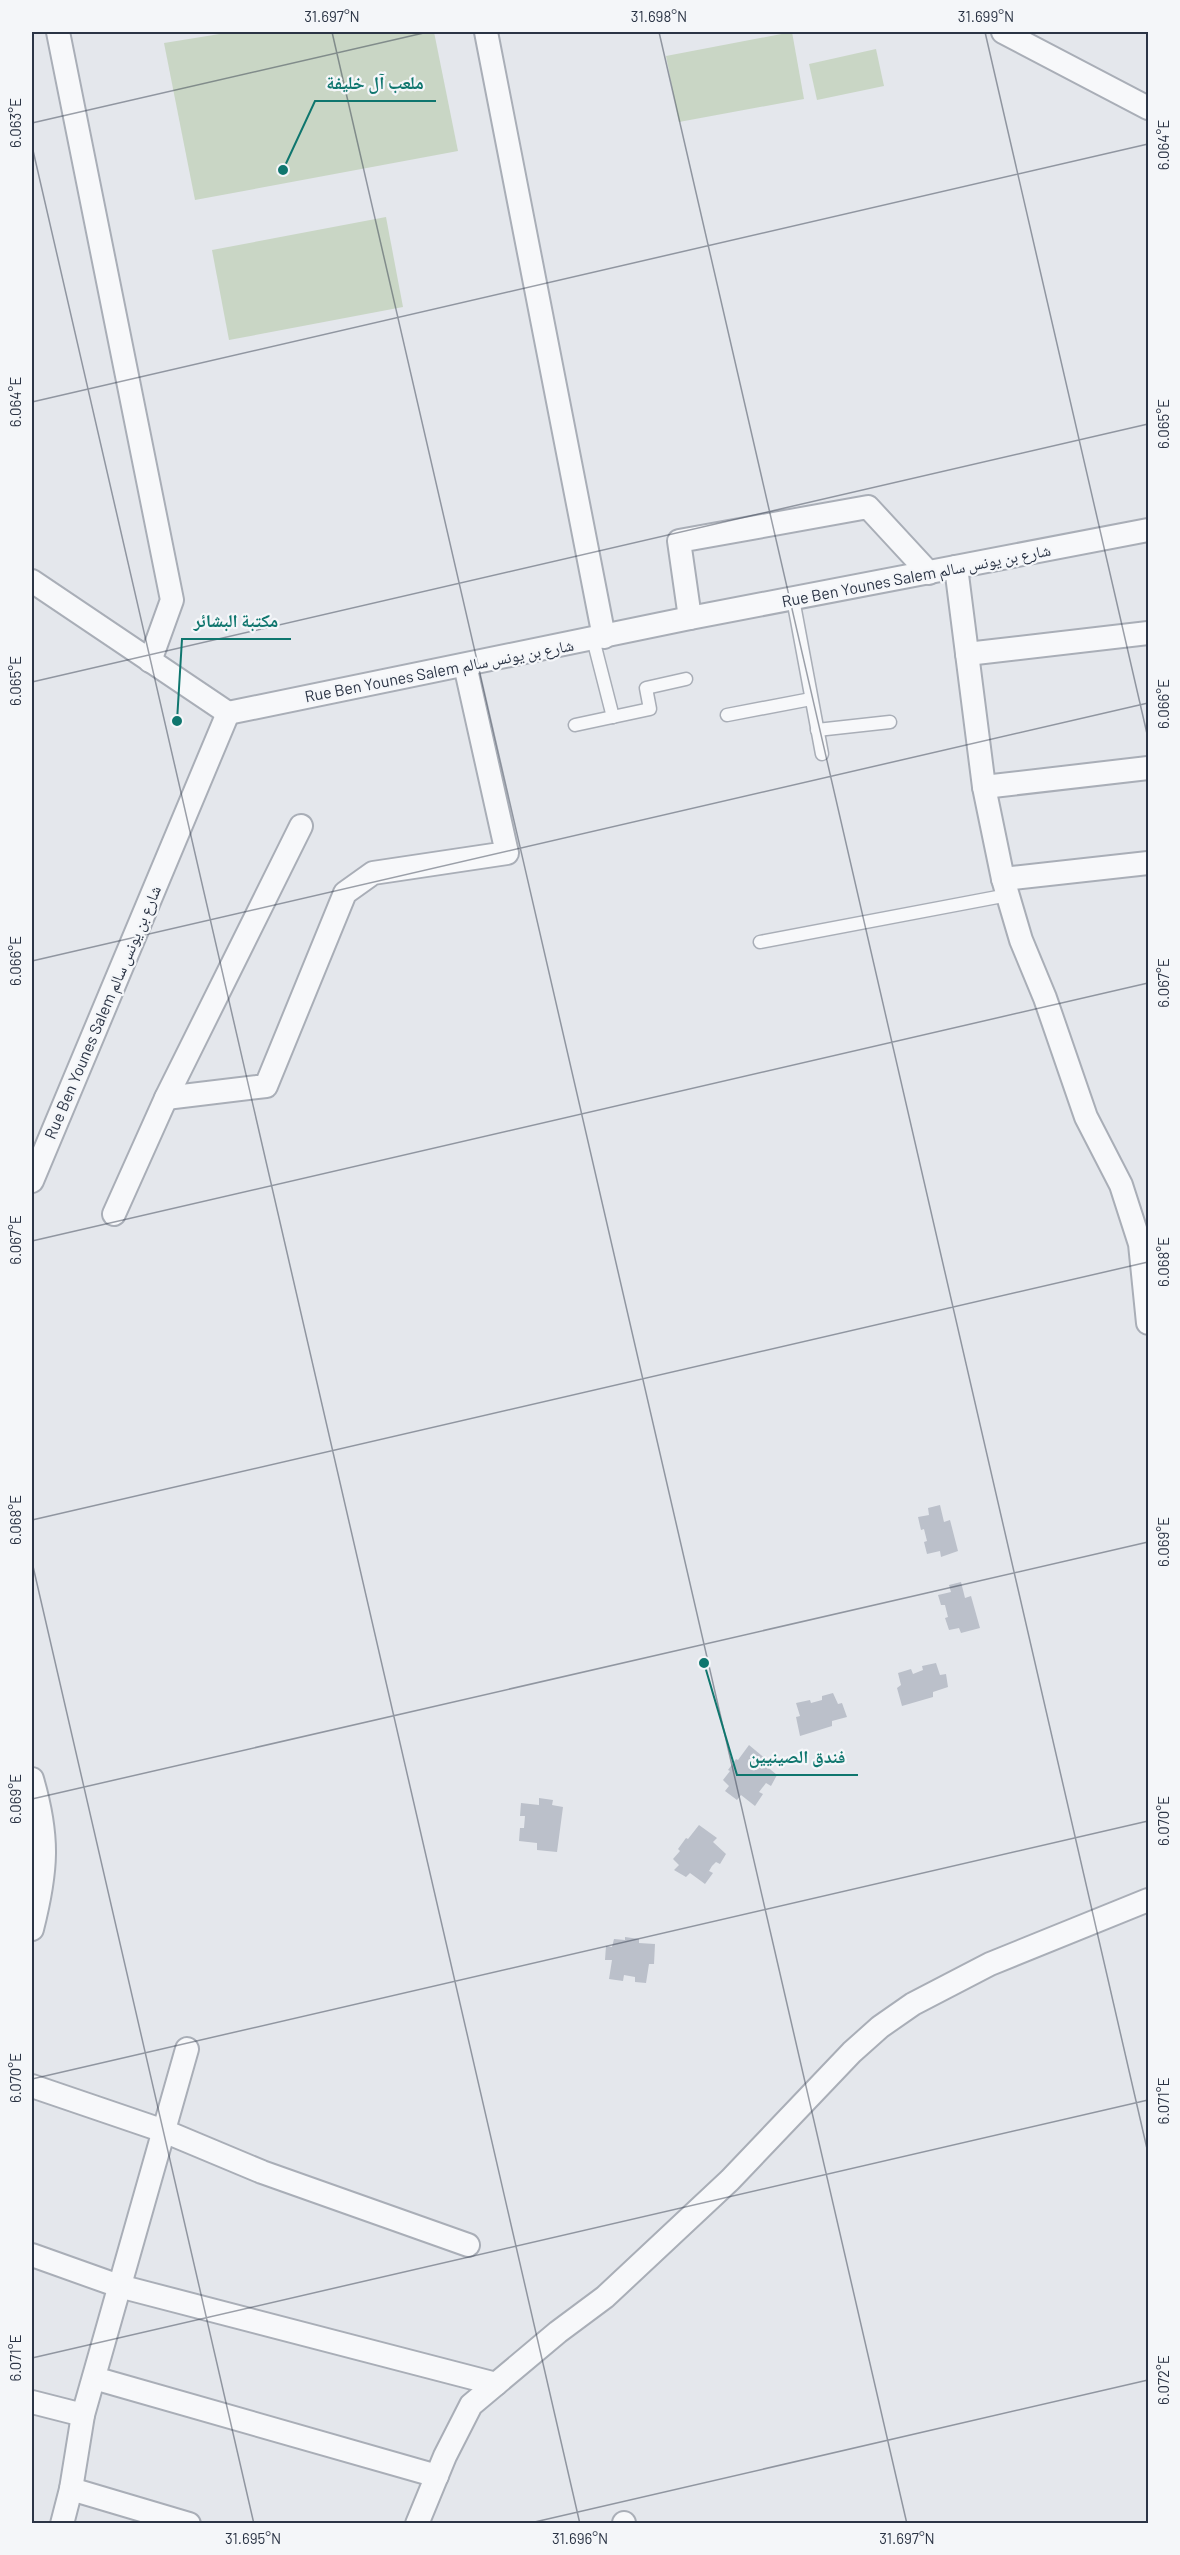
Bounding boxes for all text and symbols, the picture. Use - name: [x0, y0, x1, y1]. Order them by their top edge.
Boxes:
- text: 31.697°N: [304, 7, 360, 25]
- text: 31.698°N: [631, 7, 687, 25]
- text: 31.699°N: [958, 7, 1014, 25]
- callout: ملعب آل خليفة: [315, 65, 436, 101]
- text: ملعب آل خليفة: [326, 71, 424, 94]
- text: 6.063°E: [6, 98, 24, 148]
- text: 6.064°E: [1154, 120, 1172, 170]
- text: 6.064°E: [6, 377, 24, 427]
- text: 6.065°E: [1154, 399, 1172, 449]
- street label: Rue Ben Younes Salem شارع بن يونس سالم: [780, 540, 1052, 612]
- callout: مكتبة البشائر: [182, 603, 291, 639]
- text: مكتبة البشائر: [193, 609, 278, 632]
- street label: Rue Ben Younes Salem شارع بن يونس سالم: [303, 635, 575, 707]
- text: 6.065°E: [6, 656, 24, 706]
- text: 6.066°E: [1154, 679, 1172, 729]
- street label: Rue Ben Younes Salem شارع بن يونس سالم: [40, 882, 166, 1142]
- text: 6.066°E: [6, 936, 24, 986]
- text: 6.067°E: [1154, 958, 1172, 1008]
- text: 6.067°E: [6, 1215, 24, 1265]
- text: 6.068°E: [1154, 1237, 1172, 1287]
- text: 6.068°E: [6, 1495, 24, 1545]
- text: 6.069°E: [1154, 1517, 1172, 1567]
- callout: فندق الصينيين: [737, 1739, 858, 1775]
- text: فندق الصينيين: [749, 1745, 845, 1768]
- text: 6.069°E: [6, 1774, 24, 1824]
- text: 6.070°E: [1154, 1796, 1172, 1846]
- text: 6.070°E: [6, 2053, 24, 2103]
- text: 6.071°E: [1154, 2077, 1172, 2125]
- text: 6.071°E: [6, 2334, 24, 2382]
- text: 6.072°E: [1154, 2355, 1172, 2405]
- text: 31.695°N: [225, 2529, 281, 2547]
- text: 31.696°N: [552, 2529, 608, 2547]
- text: 31.697°N: [879, 2529, 935, 2547]

